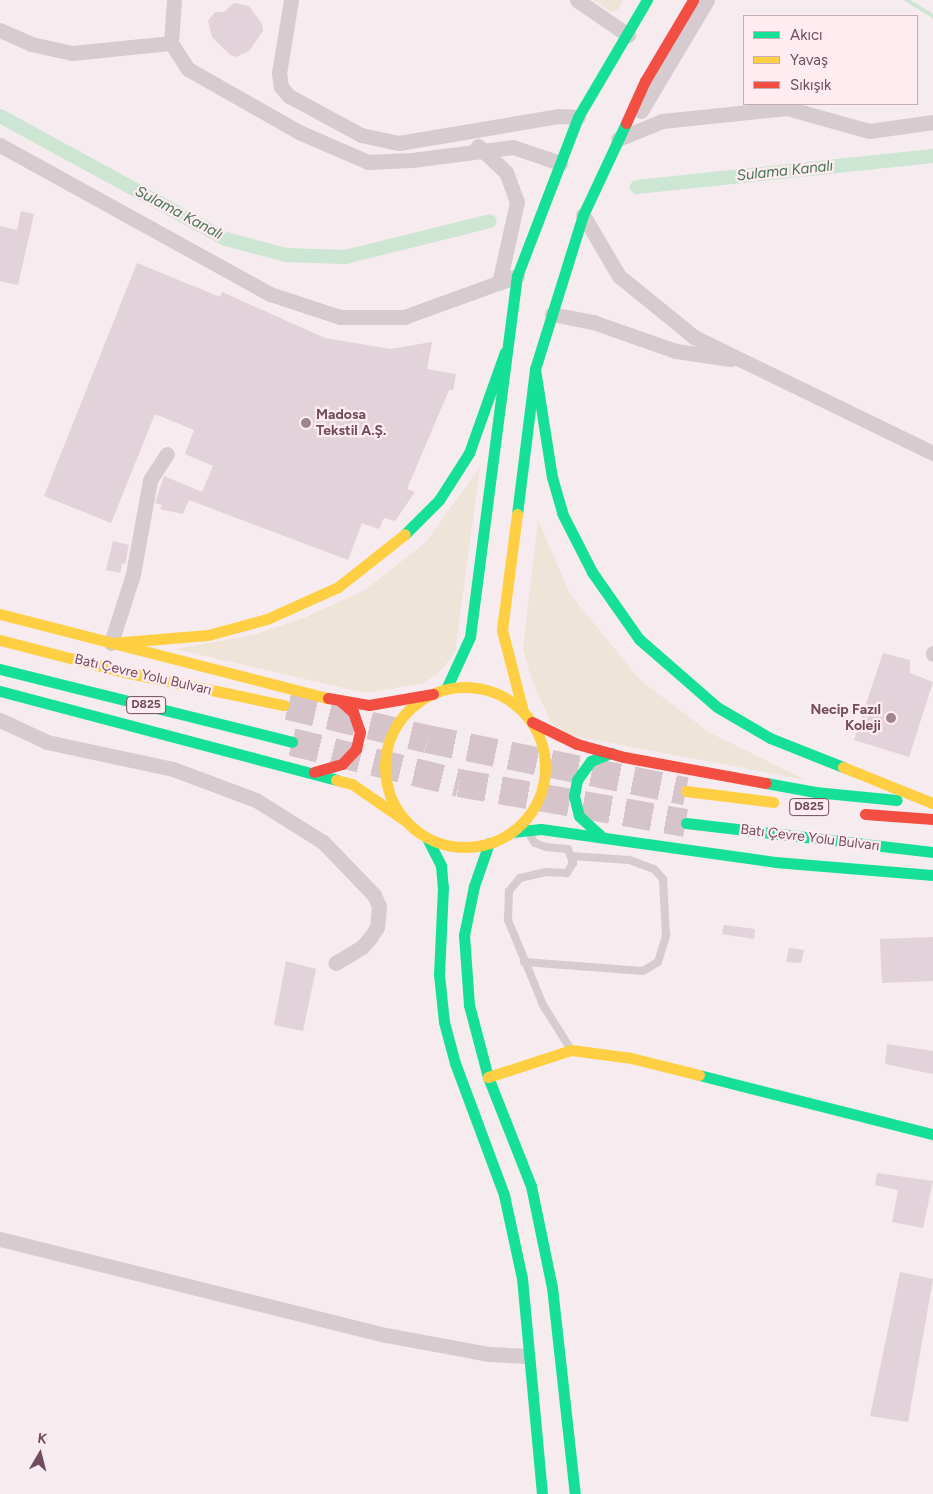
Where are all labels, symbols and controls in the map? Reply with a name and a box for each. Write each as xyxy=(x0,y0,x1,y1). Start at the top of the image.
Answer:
legend xyxy=(743,15,918,105)
text: Akıcı xyxy=(790,26,823,44)
text: Yavaş xyxy=(790,51,828,69)
text: Sıkışık xyxy=(790,76,831,94)
water label: Sulama Kanalı xyxy=(736,157,834,185)
water label: Sulama Kanalı xyxy=(132,182,226,244)
place label: Madosa Tekstil A.Ş. xyxy=(316,407,387,440)
marker: Madosa Tekstil A.Ş. xyxy=(300,417,312,429)
street label: Batı Çevre Yolu Bulvarı xyxy=(73,651,213,699)
road number: D825 xyxy=(126,696,166,714)
place label: Necip Fazıl Koleji xyxy=(810,702,881,734)
marker: Necip Fazıl Koleji xyxy=(885,712,897,724)
road number: D825 xyxy=(789,798,829,816)
street label: Batı Çevre Yolu Bulvarı xyxy=(739,821,881,855)
north arrow xyxy=(15,1429,65,1479)
text: K xyxy=(36,1430,48,1448)

